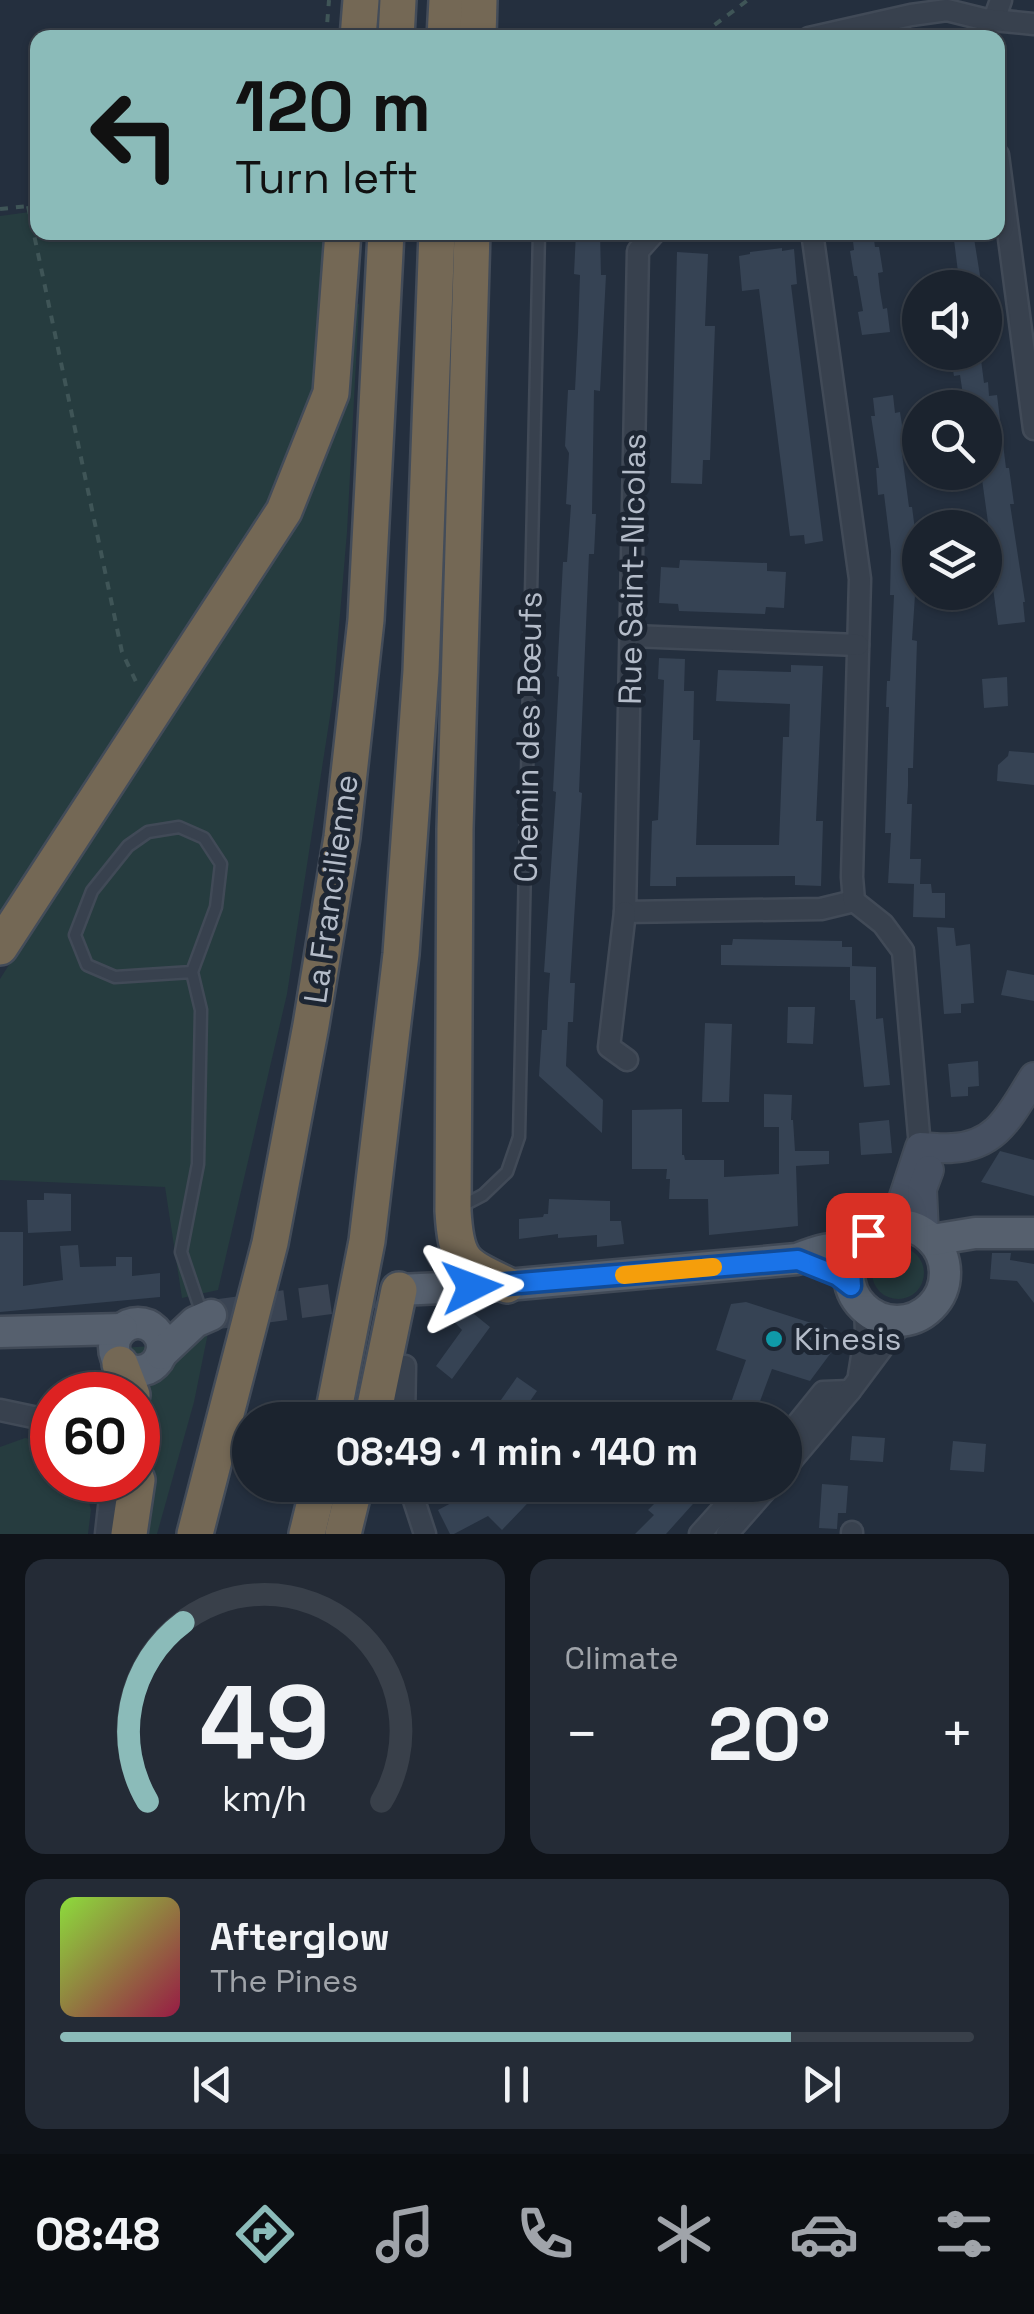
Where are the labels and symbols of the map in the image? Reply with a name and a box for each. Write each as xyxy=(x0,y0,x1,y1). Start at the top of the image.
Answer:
street label: Rue Saint-Nicolas xyxy=(610,433,654,705)
street label: Chemin des Bœufs xyxy=(505,591,551,883)
street label: La Francilienne xyxy=(295,772,367,1006)
pin xyxy=(826,1193,911,1278)
position arrow xyxy=(420,1235,524,1339)
place label: Kinesis xyxy=(794,1319,902,1359)
marker: Kinesis xyxy=(763,1328,785,1350)
speed limit sign: 60 xyxy=(30,1372,160,1502)

